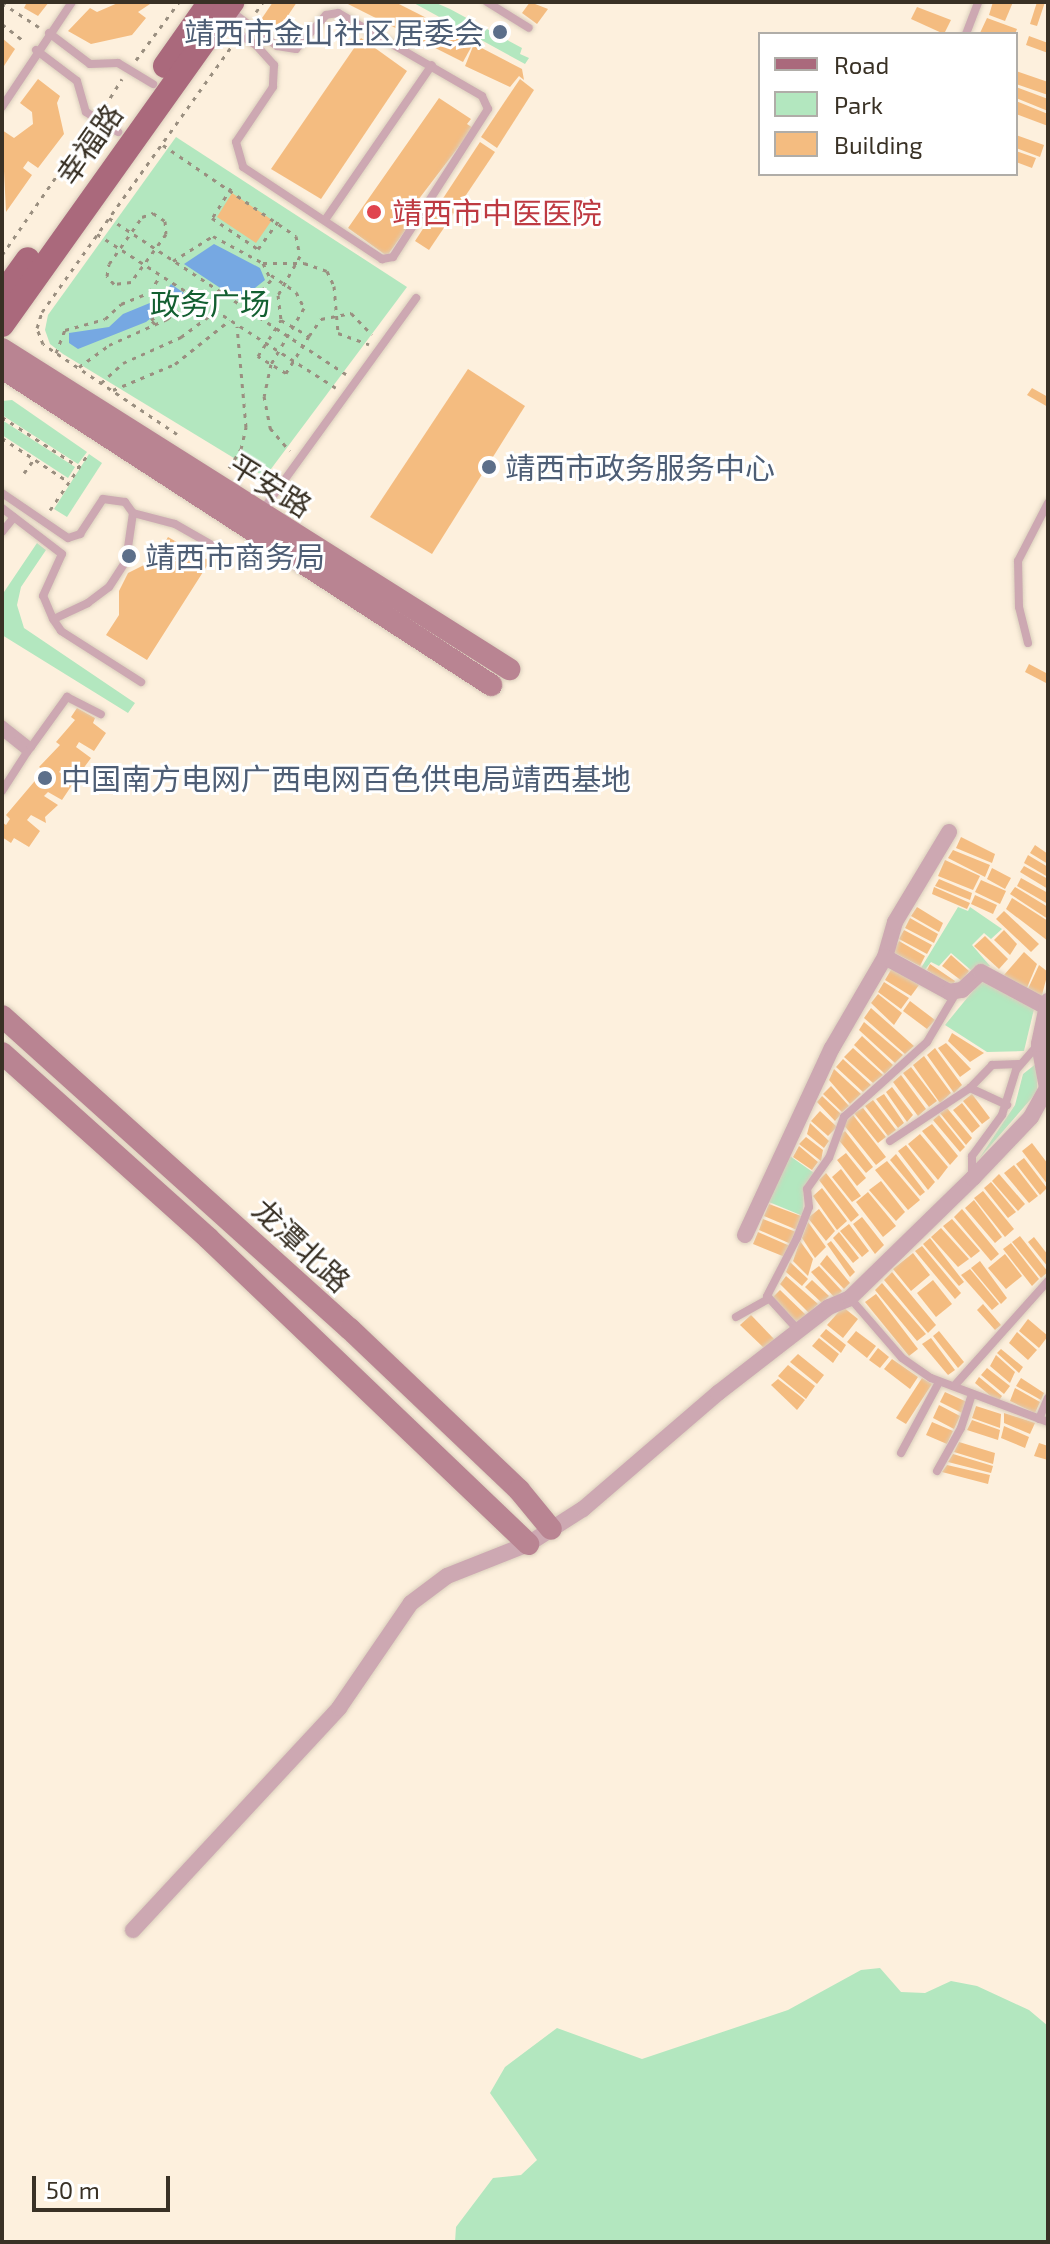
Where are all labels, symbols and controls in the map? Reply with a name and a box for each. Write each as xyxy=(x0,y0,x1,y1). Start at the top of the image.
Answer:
place label: 靖西市金山社区居委会 xyxy=(184,14,484,50)
marker: 靖西市金山社区居委会 xyxy=(491,23,509,41)
legend xyxy=(758,32,1018,176)
text: Road xyxy=(834,50,889,79)
text: Park xyxy=(834,90,883,119)
street label: 幸福路 xyxy=(48,97,130,191)
text: Building xyxy=(834,130,923,159)
place label: 靖西市中医医院 xyxy=(392,194,602,230)
marker: 靖西市中医医院 xyxy=(363,201,385,223)
park label: 政务广场 xyxy=(150,285,270,321)
street label: 平安路 xyxy=(223,446,319,524)
place label: 靖西市政务服务中心 xyxy=(505,449,775,485)
marker: 靖西市政务服务中心 xyxy=(480,458,498,476)
place label: 靖西市商务局 xyxy=(145,538,325,574)
marker: 靖西市商务局 xyxy=(120,547,138,565)
place label: 中国南方电网广西电网百色供电局靖西基地 xyxy=(61,760,631,796)
marker: 中国南方电网广西电网百色供电局靖西基地 xyxy=(36,769,54,787)
street label: 龙潭北路 xyxy=(246,1191,358,1299)
scale bar xyxy=(36,2160,174,2210)
text: 50 m xyxy=(46,2175,100,2204)

